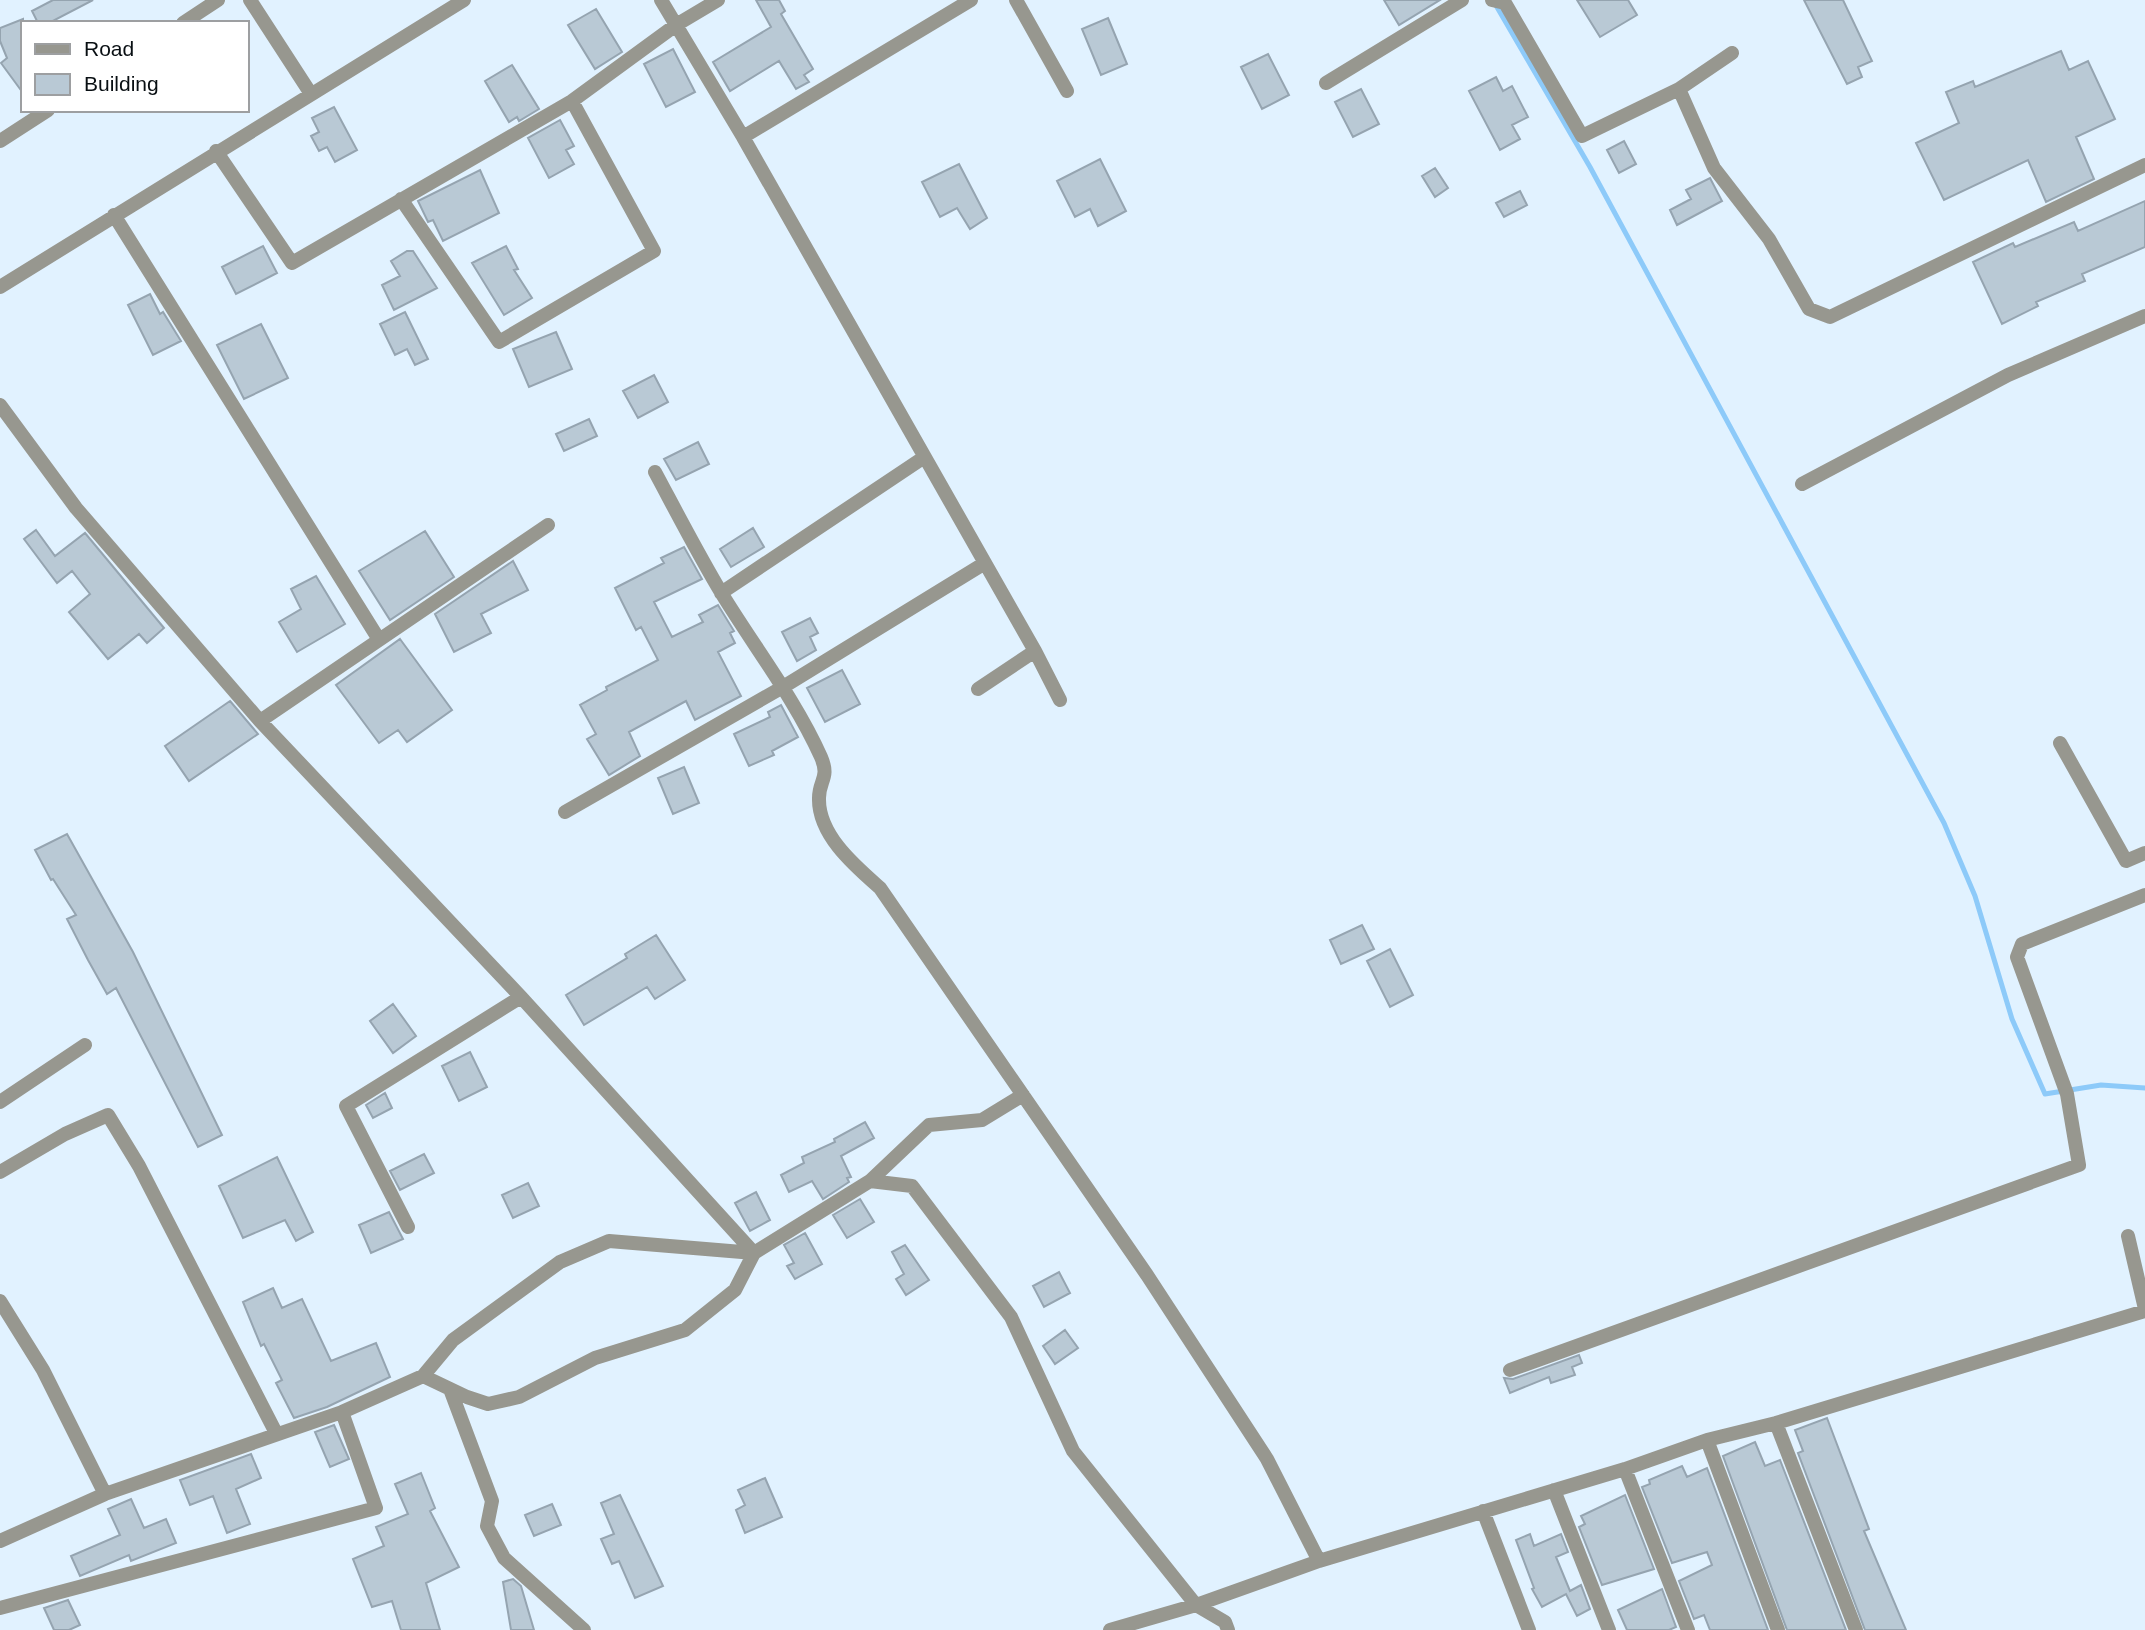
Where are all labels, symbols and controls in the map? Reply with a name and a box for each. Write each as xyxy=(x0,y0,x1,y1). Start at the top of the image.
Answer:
legend xyxy=(21,21,248,112)
text: Road xyxy=(84,37,134,60)
text: Building xyxy=(84,72,159,95)

